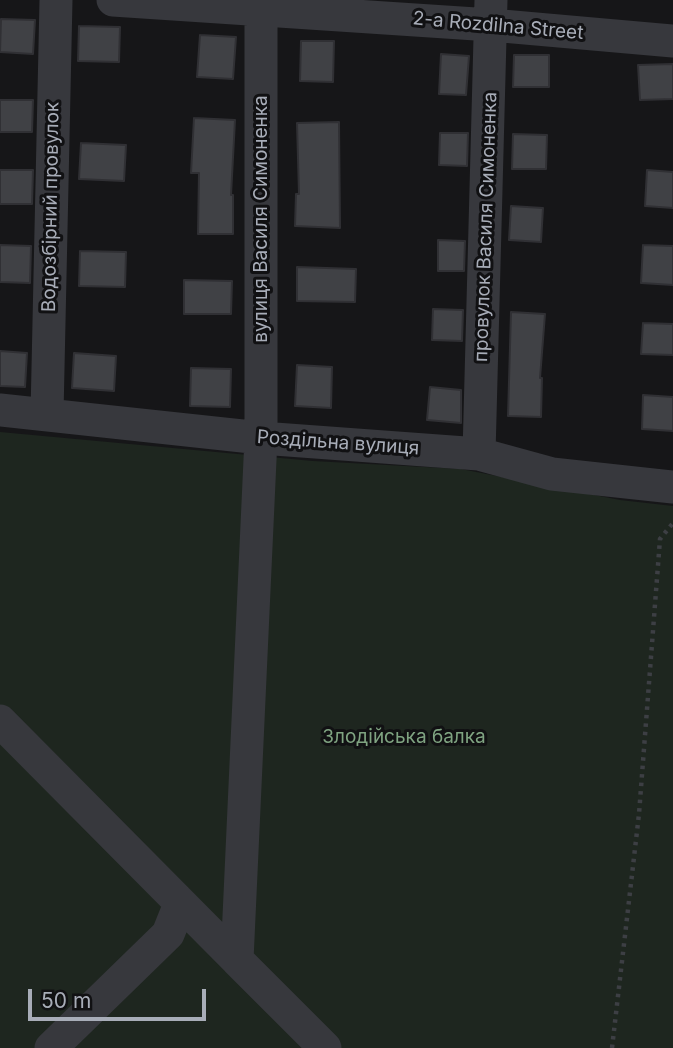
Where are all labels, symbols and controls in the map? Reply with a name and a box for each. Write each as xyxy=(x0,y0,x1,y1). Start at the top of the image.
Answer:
street label: 2-a Rozdilna Street xyxy=(412,7,584,45)
street label: провулок Василя Симоненка xyxy=(470,92,502,362)
street label: вулиця Василя Симоненка xyxy=(250,95,272,343)
street label: Водозбірний провулок xyxy=(38,102,64,312)
street label: Роздільна вулиця xyxy=(256,426,420,460)
park label: Злодійська балка xyxy=(322,726,486,748)
scale bar xyxy=(32,974,210,1018)
text: 50 m xyxy=(41,988,91,1013)

